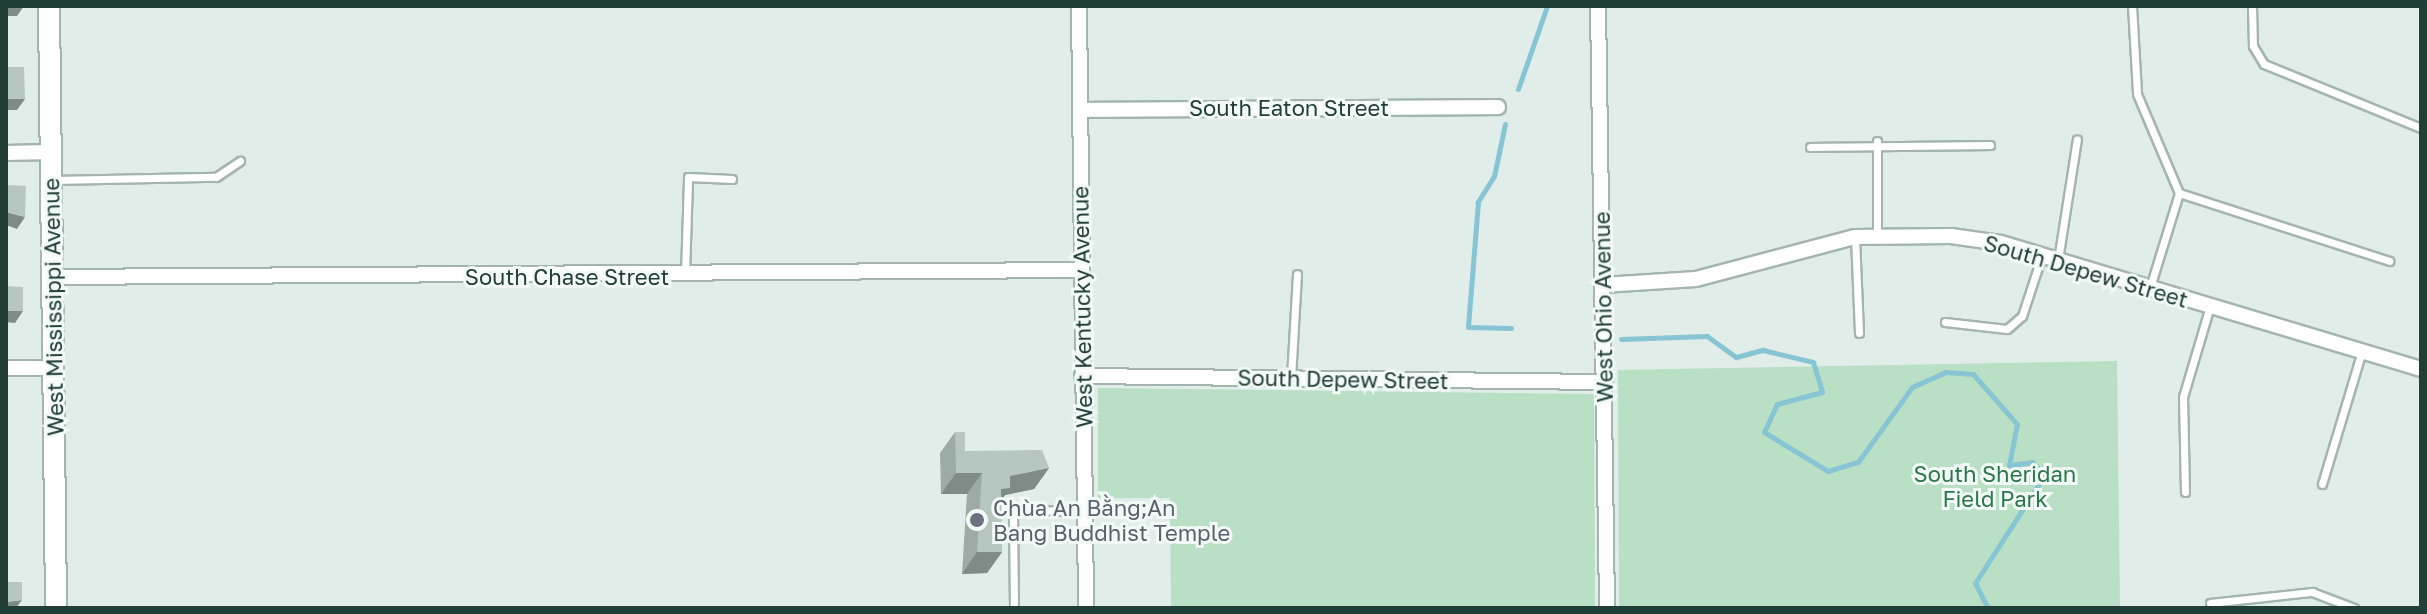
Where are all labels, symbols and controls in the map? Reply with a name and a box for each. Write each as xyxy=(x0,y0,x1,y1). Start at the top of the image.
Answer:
street label: South Eaton Street xyxy=(1189,95,1389,121)
street label: West Mississippi Avenue xyxy=(38,178,68,436)
street label: West Kentucky Avenue xyxy=(1067,186,1097,428)
street label: West Ohio Avenue xyxy=(1588,211,1618,403)
street label: South Depew Street xyxy=(1981,229,2191,313)
street label: South Chase Street xyxy=(465,264,669,290)
street label: South Depew Street xyxy=(1237,364,1449,394)
park label: South Sheridan Field Park xyxy=(1914,460,2076,512)
place label: Chùa An Bằng;An Bang Buddhist Temple xyxy=(993,494,1230,546)
marker: Chùa An Bằng;An Bang Buddhist Temple xyxy=(968,511,986,529)

